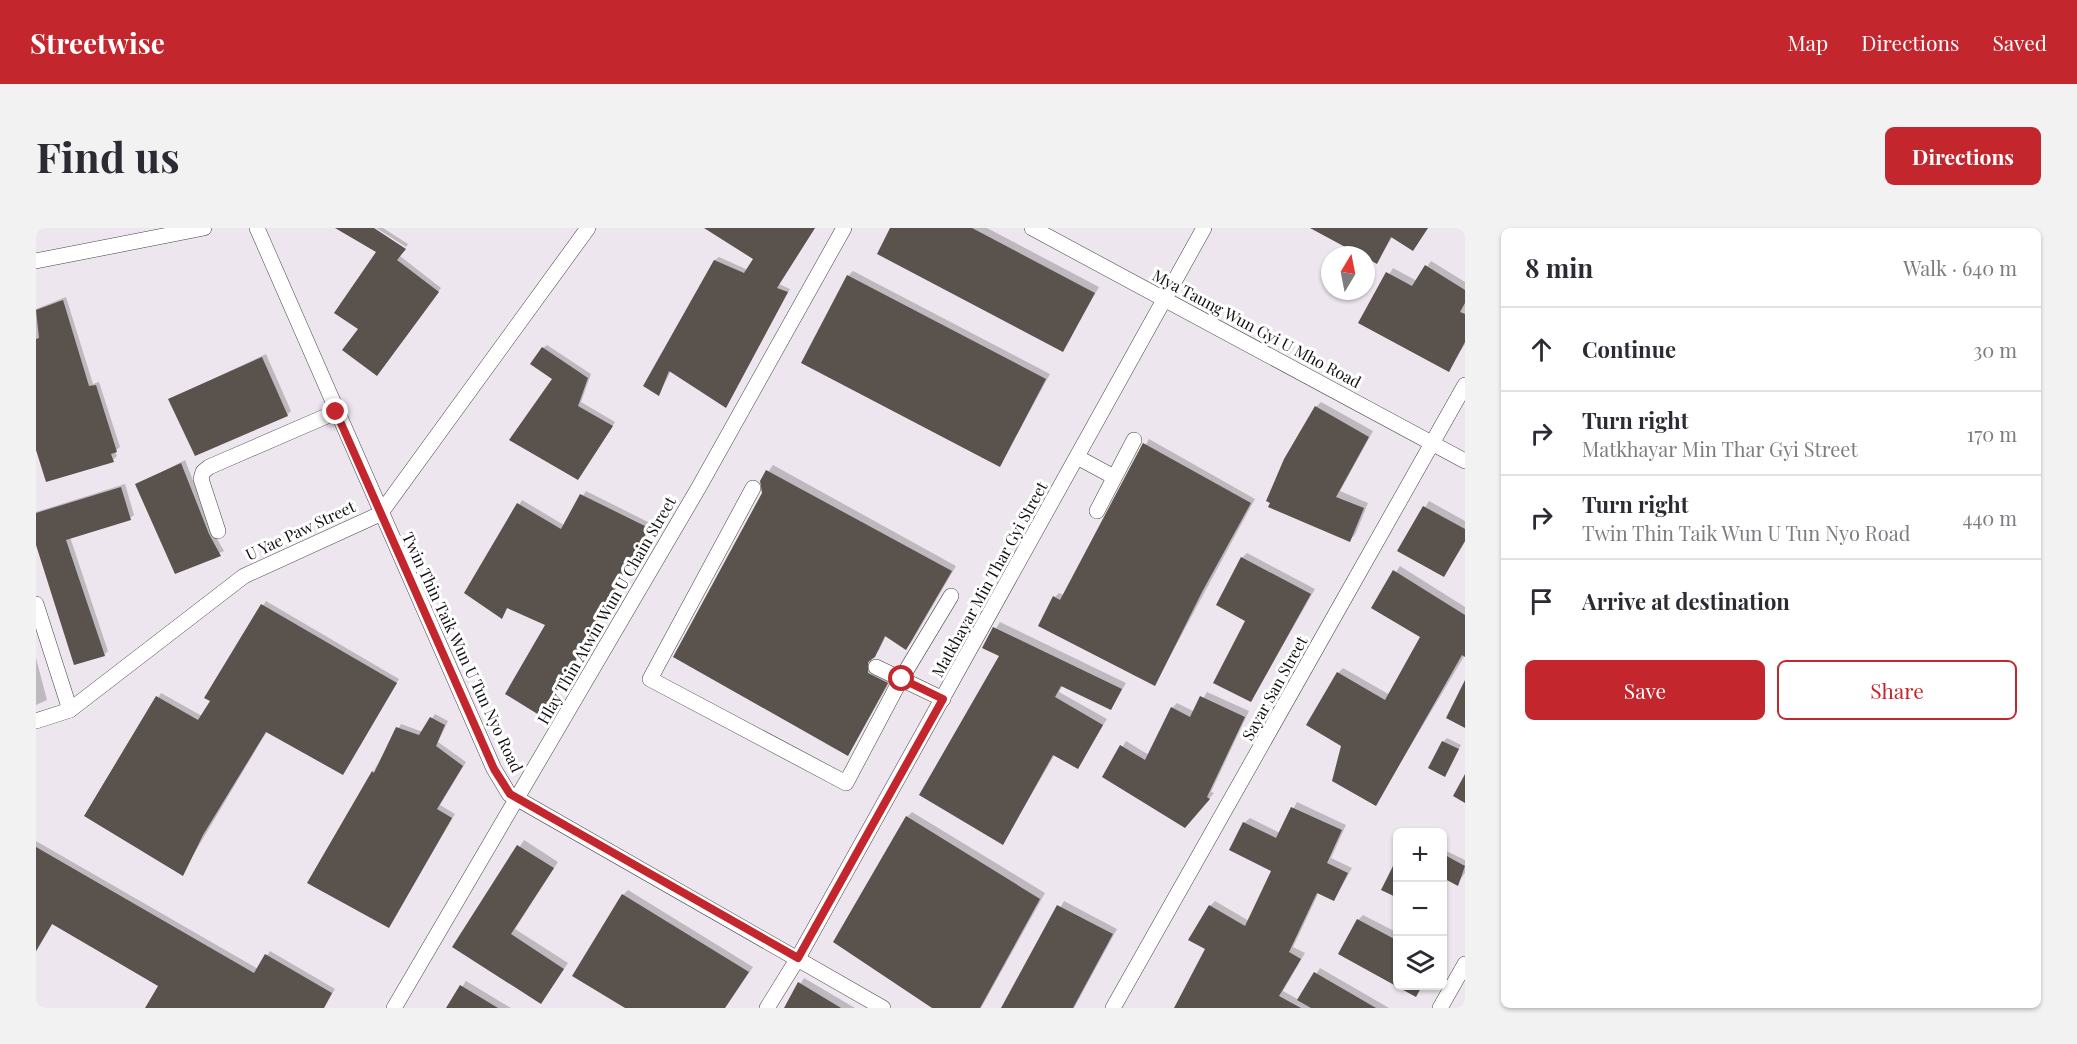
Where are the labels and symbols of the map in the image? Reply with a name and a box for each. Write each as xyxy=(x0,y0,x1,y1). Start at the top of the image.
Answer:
north arrow xyxy=(1321,246,1375,300)
street label: Mya Taung Wun Gyi U Mho Road xyxy=(1149,264,1365,392)
route end xyxy=(322,398,348,424)
street label: Matkhayar Min Thar Gyi Street xyxy=(926,477,1052,680)
street label: Hlay Thin Atwin Wun U Chain Street xyxy=(532,492,680,728)
street label: U Yae Paw Street xyxy=(242,495,359,565)
street label: Twin Thin Taik Wun U Tun Nyo Road xyxy=(398,529,528,775)
street label: Sayar San Street xyxy=(1237,632,1312,744)
route start xyxy=(888,665,914,691)

